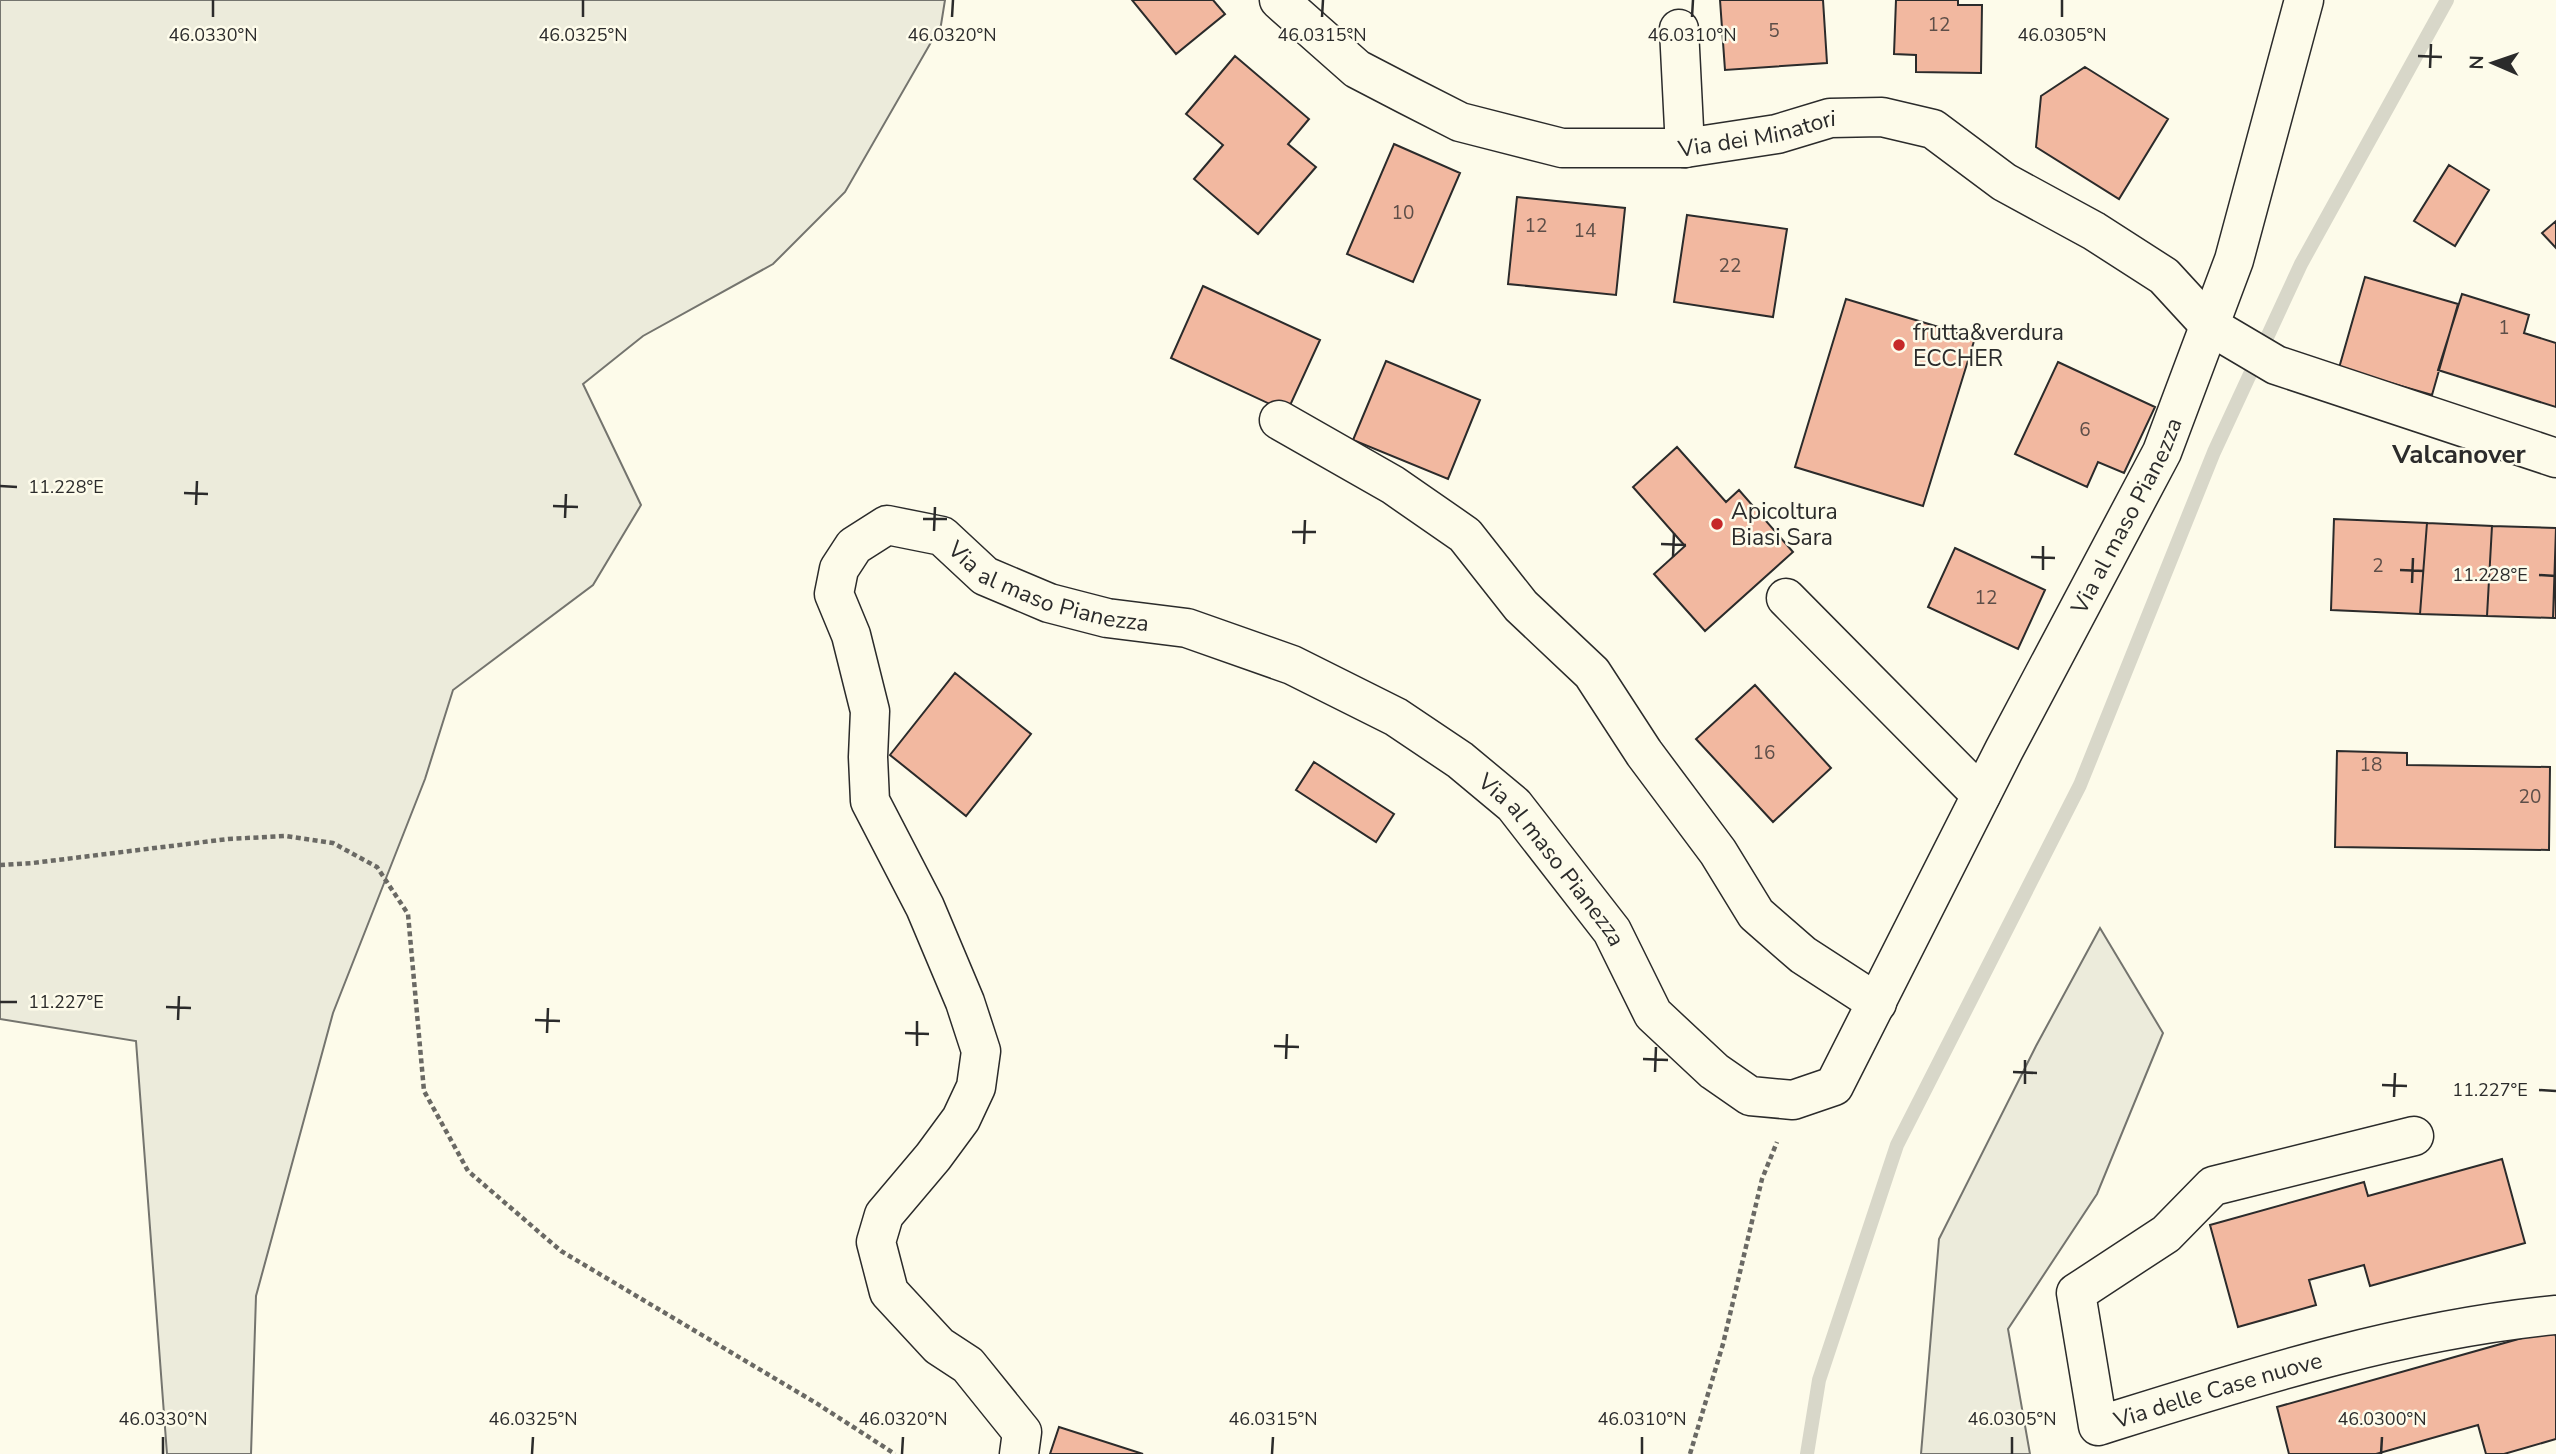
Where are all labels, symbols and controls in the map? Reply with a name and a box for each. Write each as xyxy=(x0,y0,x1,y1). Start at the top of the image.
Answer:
house number: 12 xyxy=(1928,12,1950,38)
house number: 5 xyxy=(1768,18,1780,44)
text: 46.0330°N xyxy=(169,23,257,47)
text: 46.0325°N xyxy=(539,23,627,47)
text: 46.0320°N xyxy=(908,23,996,47)
text: 46.0315°N xyxy=(1278,23,1366,47)
text: 46.0310°N xyxy=(1648,23,1736,47)
text: 46.0305°N xyxy=(2018,23,2106,47)
north arrow xyxy=(2458,28,2528,98)
text: N xyxy=(2464,55,2490,70)
street label: Via dei Minatori xyxy=(1675,102,1836,164)
house number: 10 xyxy=(1392,200,1414,226)
house number: 12 xyxy=(1525,213,1547,239)
house number: 14 xyxy=(1574,218,1596,244)
house number: 22 xyxy=(1719,253,1741,279)
house number: 1 xyxy=(2498,315,2510,341)
place label: frutta&verdura ECCHER xyxy=(1913,317,2064,374)
marker: frutta&verdura ECCHER xyxy=(1891,337,1907,353)
street label: Via al maso Pianezza xyxy=(2063,413,2189,620)
house number: 6 xyxy=(2079,417,2091,443)
district label: Valcanover xyxy=(2391,437,2527,472)
text: 11.228°E xyxy=(28,475,104,499)
place label: Apicoltura Biasi Sara xyxy=(1731,496,1838,553)
marker: Apicoltura Biasi Sara xyxy=(1709,516,1725,532)
street label: Via al maso Pianezza xyxy=(941,533,1151,639)
house number: 2 xyxy=(2372,553,2384,579)
text: 11.228°E xyxy=(2452,563,2528,587)
house number: 12 xyxy=(1975,585,1997,611)
house number: 16 xyxy=(1753,740,1775,766)
house number: 18 xyxy=(2360,752,2382,778)
street label: Via al maso Pianezza xyxy=(1471,765,1632,951)
house number: 20 xyxy=(2519,784,2541,810)
text: 11.227°E xyxy=(28,990,104,1014)
text: 11.227°E xyxy=(2452,1078,2528,1102)
street label: Via delle Case nuove xyxy=(2109,1344,2325,1436)
text: 46.0330°N xyxy=(119,1407,207,1431)
text: 46.0325°N xyxy=(489,1407,577,1431)
text: 46.0320°N xyxy=(859,1407,947,1431)
text: 46.0315°N xyxy=(1229,1407,1317,1431)
text: 46.0310°N xyxy=(1598,1407,1686,1431)
text: 46.0305°N xyxy=(1968,1407,2056,1431)
text: 46.0300°N xyxy=(2338,1407,2426,1431)

